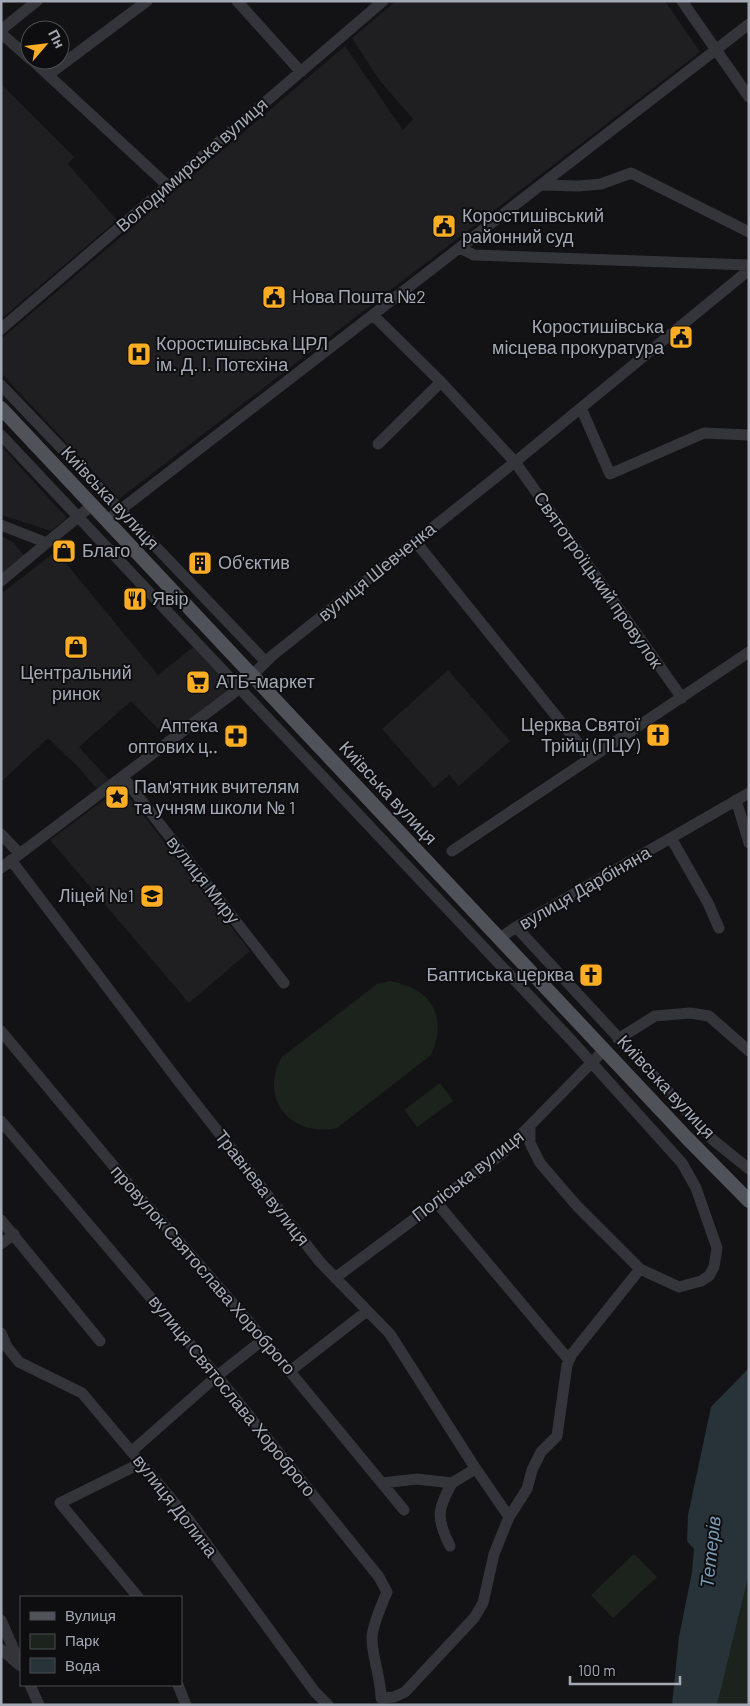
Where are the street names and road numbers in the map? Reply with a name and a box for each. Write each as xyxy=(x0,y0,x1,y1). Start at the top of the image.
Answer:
street label: Володимирська вулиця xyxy=(111,92,272,236)
street label: Київська вулиця xyxy=(57,441,164,554)
street label: Святотроїцький провулок xyxy=(529,487,668,672)
street label: вулиця Шевченка xyxy=(313,516,440,625)
street label: Київська вулиця xyxy=(335,736,442,849)
street label: вулиця Миру xyxy=(163,831,245,928)
street label: вулиця Дарбіняна xyxy=(515,840,655,934)
street label: Київська вулиця xyxy=(613,1030,720,1143)
street label: Травнева вулиця xyxy=(211,1125,315,1250)
street label: Поліська вулиця xyxy=(407,1125,528,1226)
street label: провулок Святослава Хороброго xyxy=(107,1160,301,1379)
street label: вулиця Святослава Хороброго xyxy=(145,1290,321,1501)
street label: вулиця Долина xyxy=(129,1450,223,1562)

